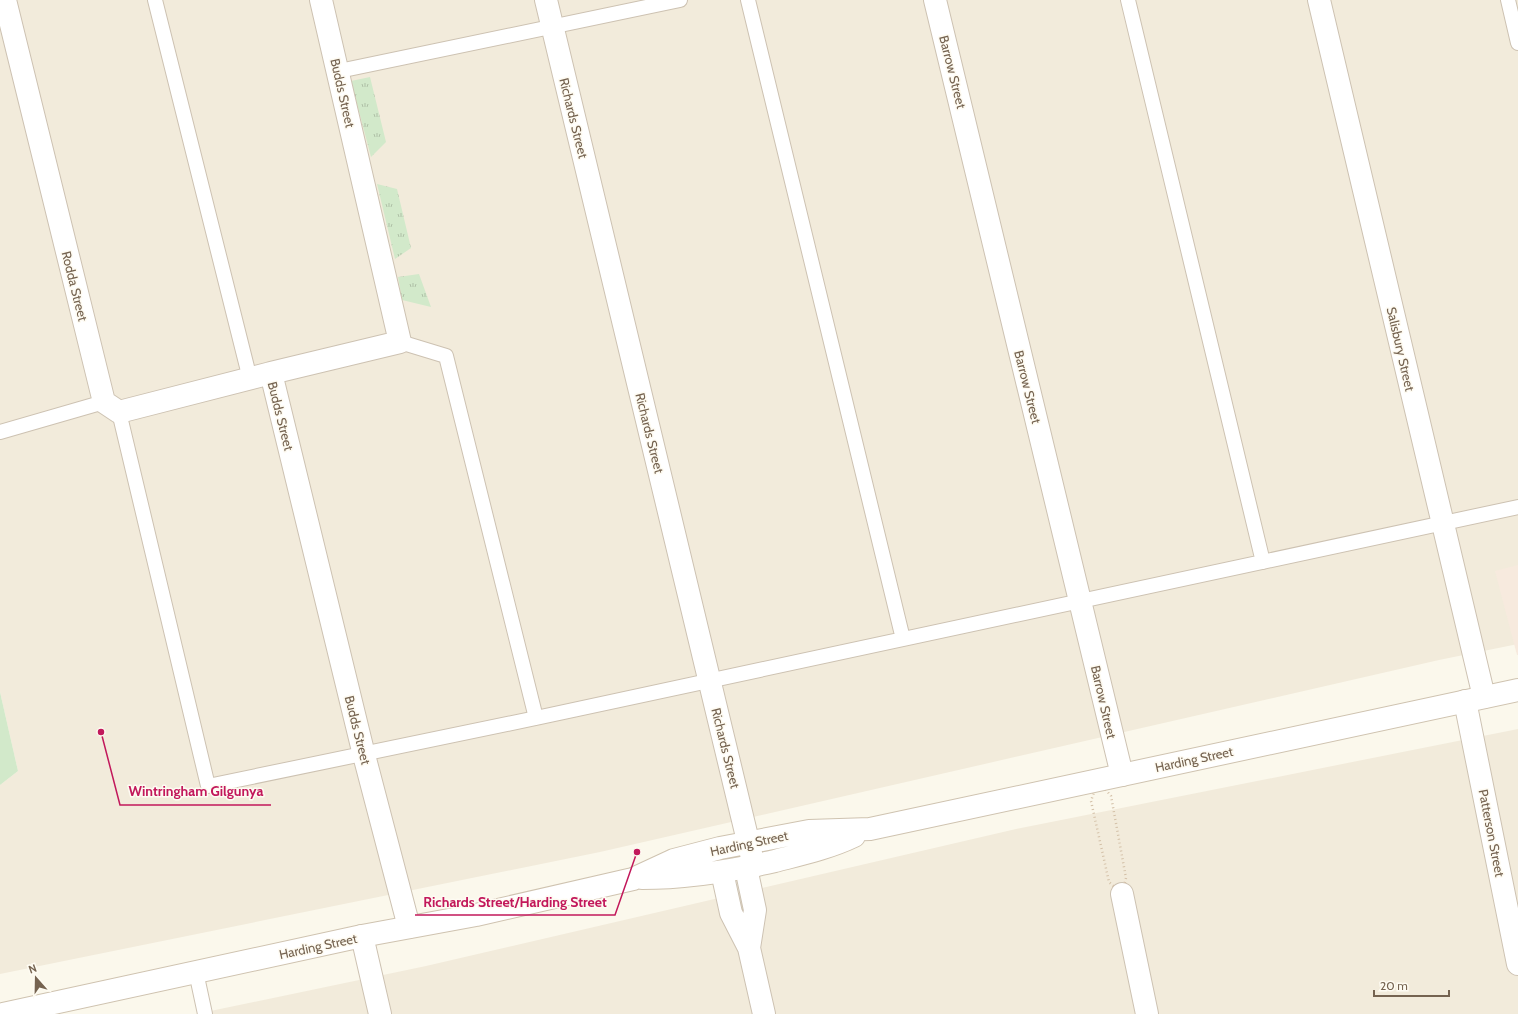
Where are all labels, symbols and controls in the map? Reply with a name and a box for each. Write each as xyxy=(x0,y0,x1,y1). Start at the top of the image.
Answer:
street label: Barrow Street xyxy=(936,34,970,111)
street label: Budds Street xyxy=(327,57,359,130)
street label: Richards Street xyxy=(556,76,592,161)
street label: Rodda Street xyxy=(59,249,92,323)
street label: Salisbury Street xyxy=(1384,305,1419,393)
street label: Barrow Street xyxy=(1011,349,1045,426)
street label: Budds Street xyxy=(265,380,297,453)
street label: Richards Street xyxy=(632,391,668,476)
street label: Barrow Street xyxy=(1088,664,1120,741)
street label: Budds Street xyxy=(342,694,374,767)
street label: Richards Street xyxy=(708,706,744,791)
street label: Harding Street xyxy=(1154,743,1235,775)
callout: Wintringham Gilgunya xyxy=(120,779,271,805)
text: Wintringham Gilgunya xyxy=(129,782,263,800)
street label: Patterson Street xyxy=(1476,788,1508,879)
street label: Harding Street xyxy=(709,827,790,859)
callout: Richards Street/Harding Street xyxy=(415,889,615,915)
text: Richards Street/Harding Street xyxy=(423,893,607,911)
street label: Harding Street xyxy=(278,930,359,962)
north arrow xyxy=(16,958,56,998)
text: N xyxy=(27,961,39,977)
scale bar xyxy=(1374,972,1449,998)
text: 20 m xyxy=(1380,978,1408,993)

